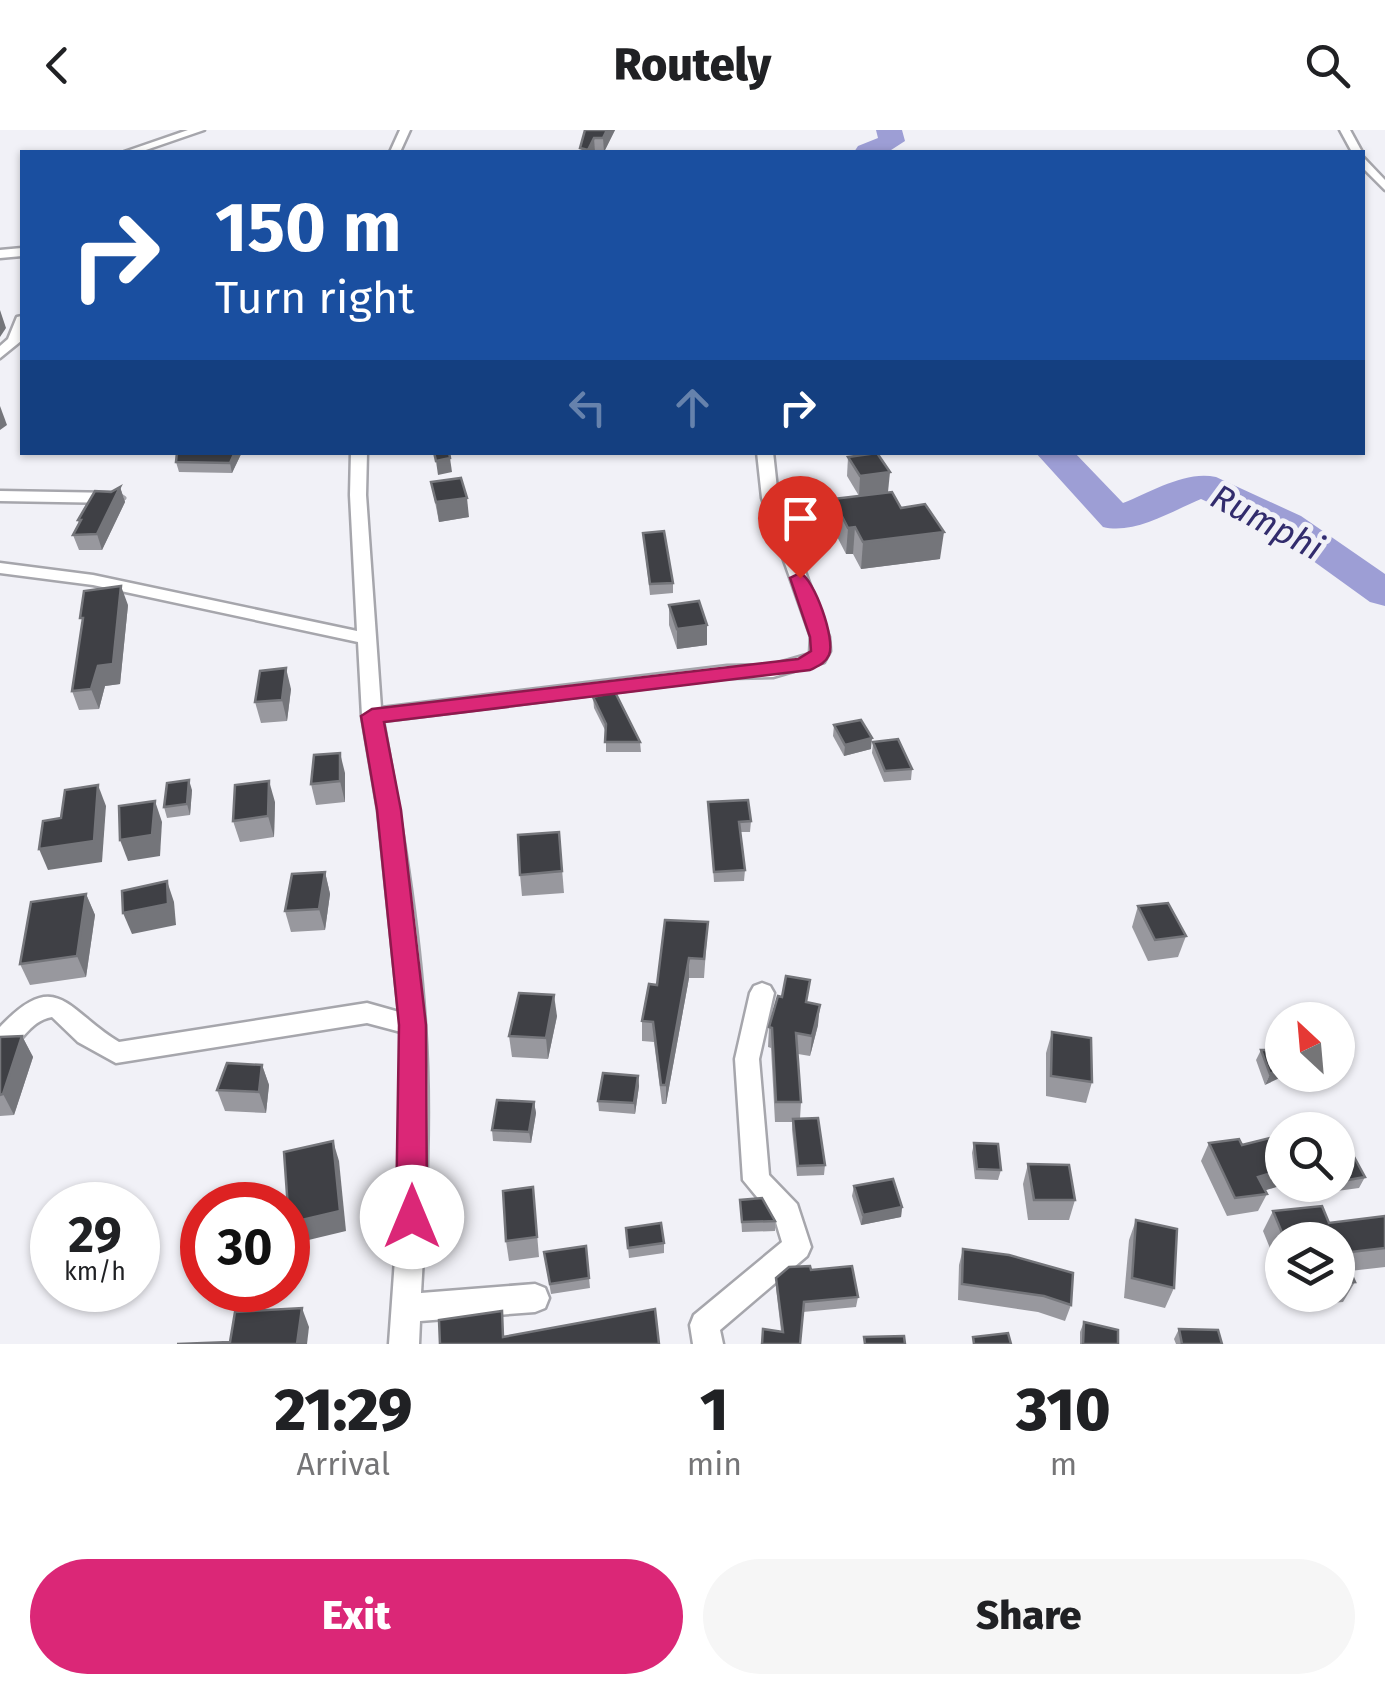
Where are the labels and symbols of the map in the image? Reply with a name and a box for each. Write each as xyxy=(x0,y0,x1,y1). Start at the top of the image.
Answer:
water label: Rumphi xyxy=(1204,475,1331,569)
pin xyxy=(758,476,843,579)
north arrow xyxy=(1265,1002,1355,1092)
position arrow xyxy=(360,1165,464,1269)
speed limit sign: 30 xyxy=(180,1182,310,1312)

